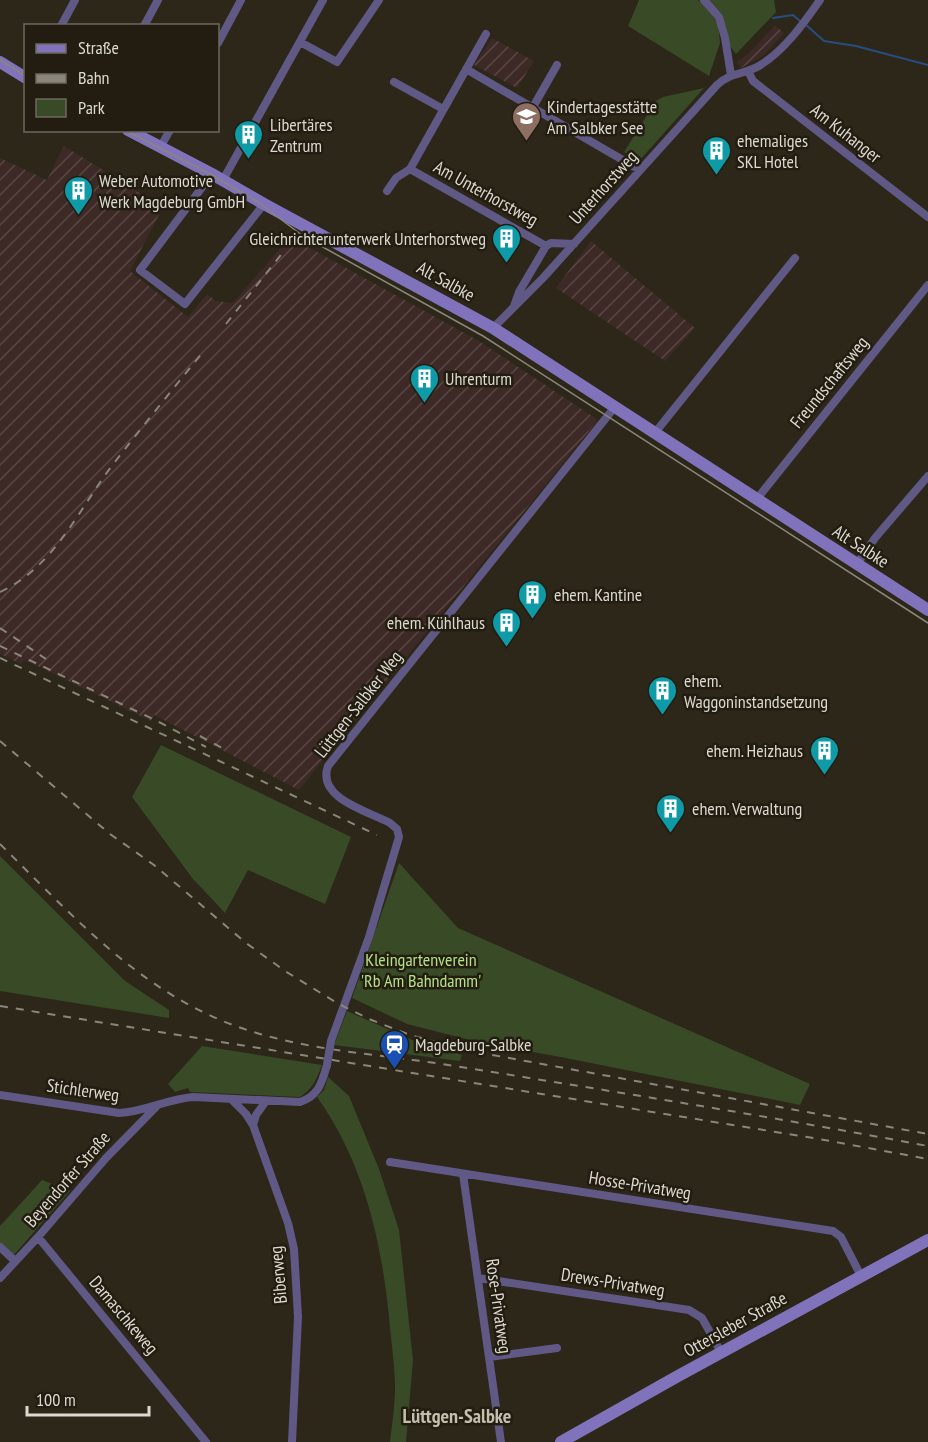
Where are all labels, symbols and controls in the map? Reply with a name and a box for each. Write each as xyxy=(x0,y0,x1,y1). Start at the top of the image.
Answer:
legend xyxy=(24,24,219,132)
text: Straße xyxy=(78,36,119,59)
text: Bahn xyxy=(78,66,110,89)
place label: Kindertagesstätte Am Salbker See xyxy=(547,95,657,139)
text: Park xyxy=(78,96,105,119)
street label: Am Kuhanger xyxy=(806,98,886,168)
school or university icon: Kindertagesstätte Am Salbker See xyxy=(510,100,542,142)
place label: Libertäres Zentrum xyxy=(270,113,333,157)
building icon: Libertäres Zentrum xyxy=(233,118,265,160)
place label: ehemaliges SKL Hotel xyxy=(737,129,808,173)
building icon: ehemaliges SKL Hotel xyxy=(700,134,732,176)
street label: Unterhorstweg xyxy=(564,145,642,229)
street label: Am Unterhorstweg xyxy=(430,155,542,231)
place label: Weber Automotive Werk Magdeburg GmbH xyxy=(99,169,245,213)
building icon: Weber Automotive Werk Magdeburg GmbH xyxy=(62,174,94,216)
building icon: Gleichrichterunterwerk Unterhorstweg xyxy=(491,222,523,264)
place label: Gleichrichterunterwerk Unterhorstweg xyxy=(249,227,486,250)
street label: Alt Salbke xyxy=(413,256,479,306)
street label: Freundschaftsweg xyxy=(785,331,873,433)
building icon: Uhrenturm xyxy=(408,362,440,404)
place label: Uhrenturm xyxy=(445,367,512,390)
street label: Alt Salbke xyxy=(828,519,894,573)
building icon: ehem. Kantine xyxy=(517,578,549,620)
place label: ehem. Kantine xyxy=(554,583,642,606)
building icon: ehem. Kühlhaus xyxy=(490,606,522,648)
place label: ehem. Kühlhaus xyxy=(387,611,485,634)
street label: Lüttgen-Salbker Weg xyxy=(309,646,407,762)
place label: ehem. Waggoninstandsetzung xyxy=(684,669,828,713)
building icon: ehem. Waggoninstandsetzung xyxy=(647,674,679,716)
building icon: ehem. Heizhaus xyxy=(808,734,840,776)
place label: ehem. Heizhaus xyxy=(706,739,803,762)
building icon: ehem. Verwaltung xyxy=(655,792,687,834)
place label: ehem. Verwaltung xyxy=(692,797,802,820)
park label: Kleingartenverein 'Rb Am Bahndamm' xyxy=(361,948,481,992)
station icon: Magdeburg-Salbke xyxy=(378,1028,410,1070)
place label: Magdeburg-Salbke xyxy=(415,1033,531,1056)
street label: Stichlerweg xyxy=(45,1074,121,1106)
street label: Beyendorfer Straße xyxy=(19,1126,115,1232)
street label: Hosse-Privatweg xyxy=(587,1166,693,1204)
street label: Biberweg xyxy=(264,1245,292,1305)
street label: Rose-Privatweg xyxy=(481,1257,517,1355)
street label: Drews-Privatweg xyxy=(559,1262,667,1302)
street label: Damaschkeweg xyxy=(84,1271,164,1359)
street label: Ottersleber Straße xyxy=(679,1286,791,1362)
scale bar xyxy=(27,1379,148,1417)
text: 100 m xyxy=(36,1388,76,1411)
district label: Lüttgen-Salbke xyxy=(403,1403,511,1429)

